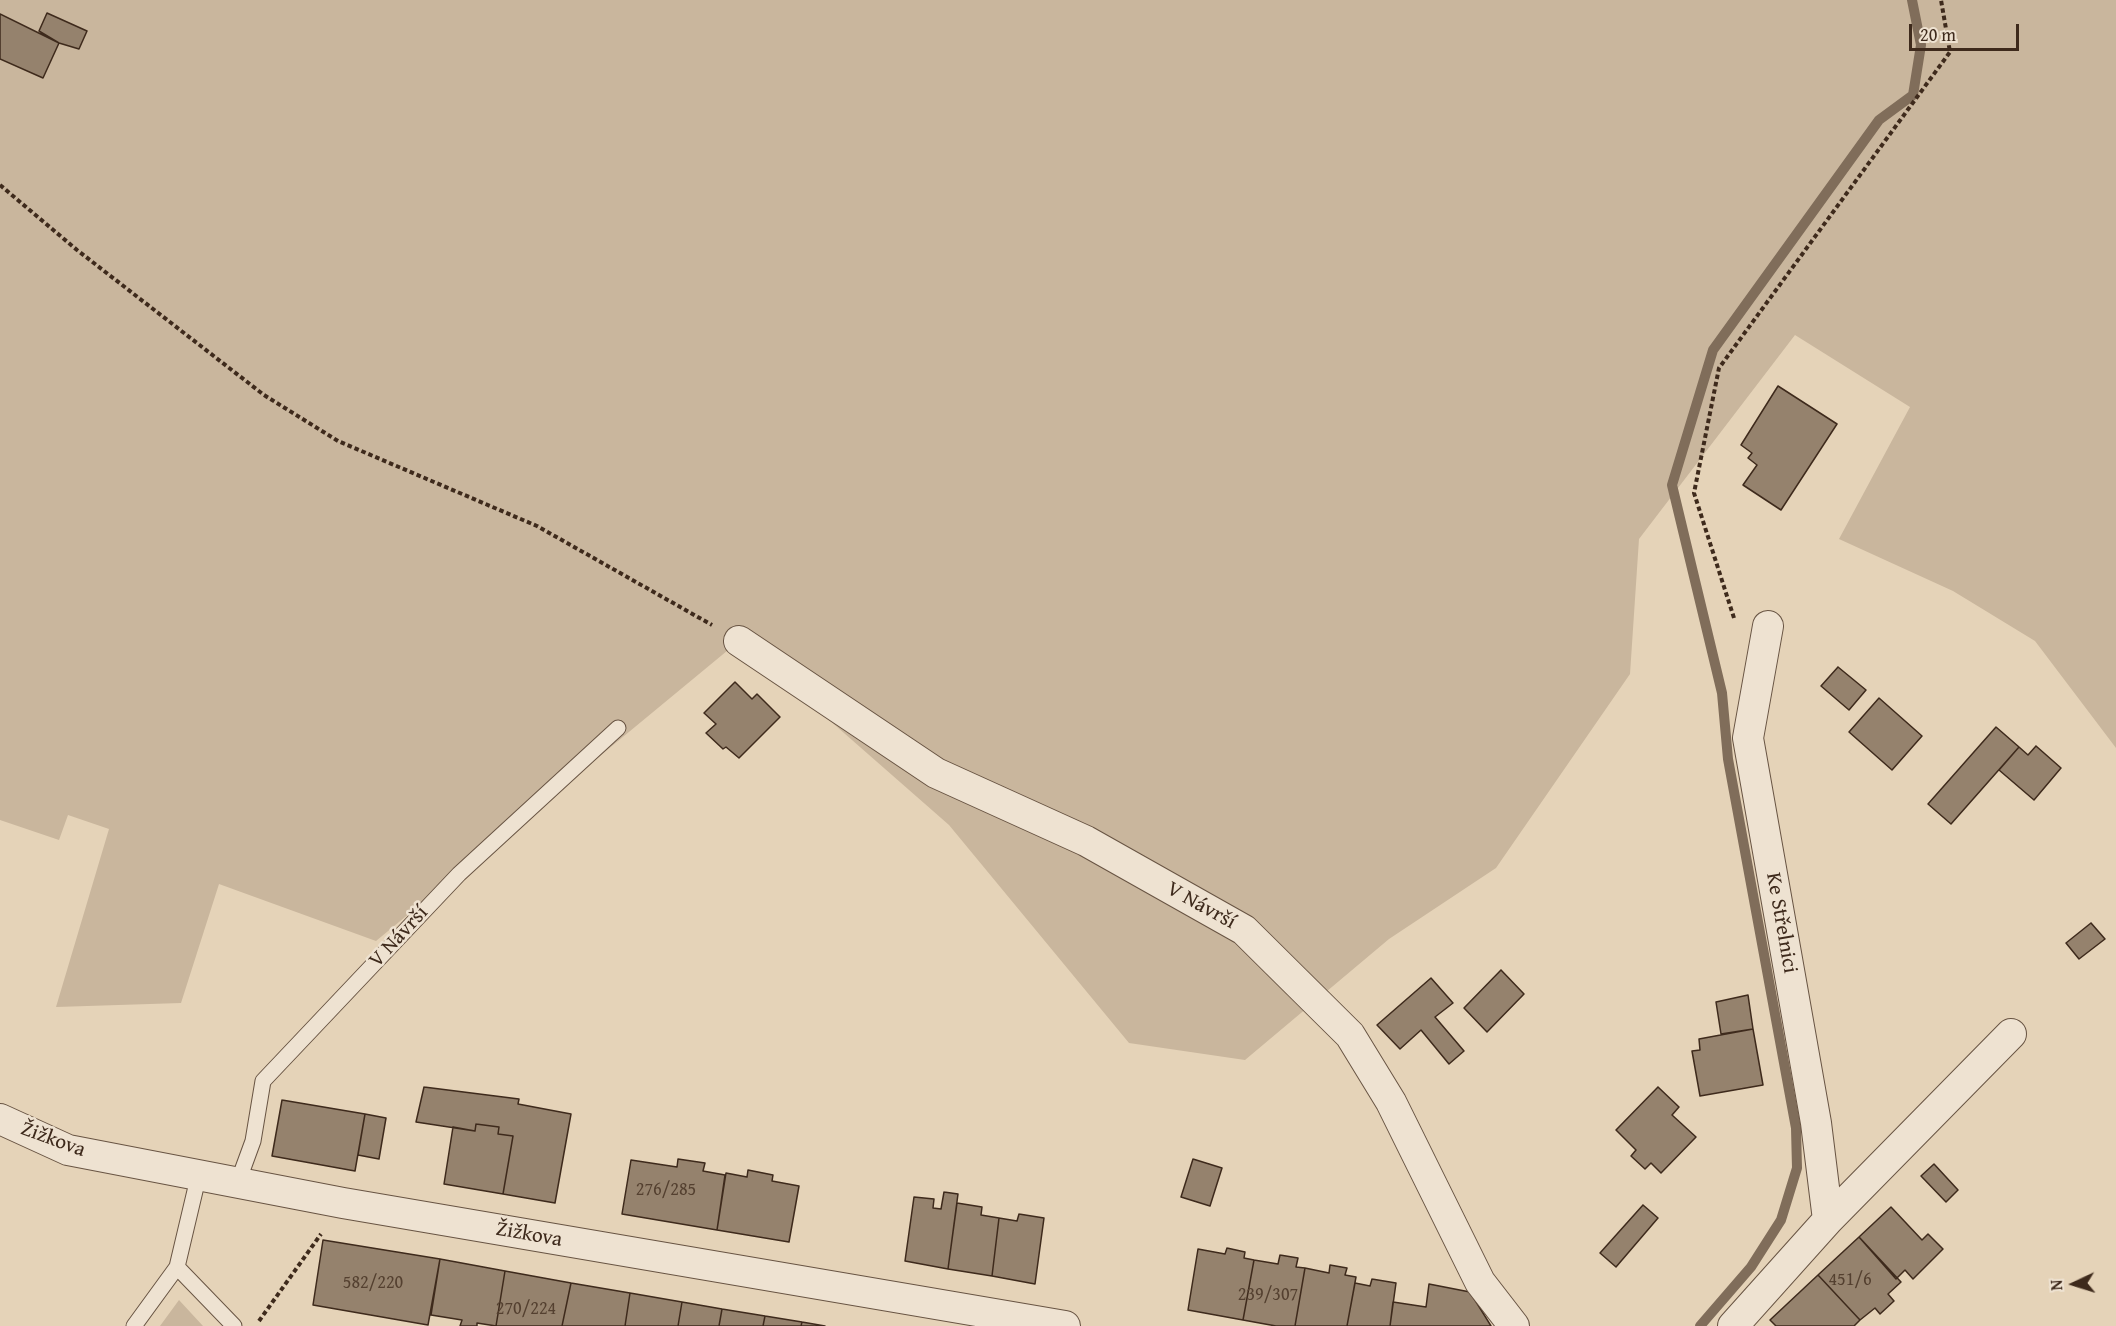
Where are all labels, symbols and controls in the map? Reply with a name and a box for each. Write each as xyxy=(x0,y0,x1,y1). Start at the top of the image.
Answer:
scale bar xyxy=(1912,12,2022,50)
text: 20 m xyxy=(1920,21,1956,48)
street label: Ke Střelnici xyxy=(1760,871,1802,975)
street label: V Návrší xyxy=(1162,877,1240,935)
street label: V Návrší xyxy=(364,901,434,973)
street label: Žižkova xyxy=(17,1117,89,1163)
house number: 276/285 xyxy=(636,1179,696,1201)
street label: Žižkova xyxy=(494,1217,564,1253)
north arrow xyxy=(2044,1254,2104,1314)
house number: 451/6 xyxy=(1828,1269,1872,1291)
house number: 582/220 xyxy=(343,1272,403,1294)
text: N xyxy=(2044,1279,2068,1291)
house number: 239/307 xyxy=(1238,1284,1298,1306)
house number: 270/224 xyxy=(496,1298,556,1320)

